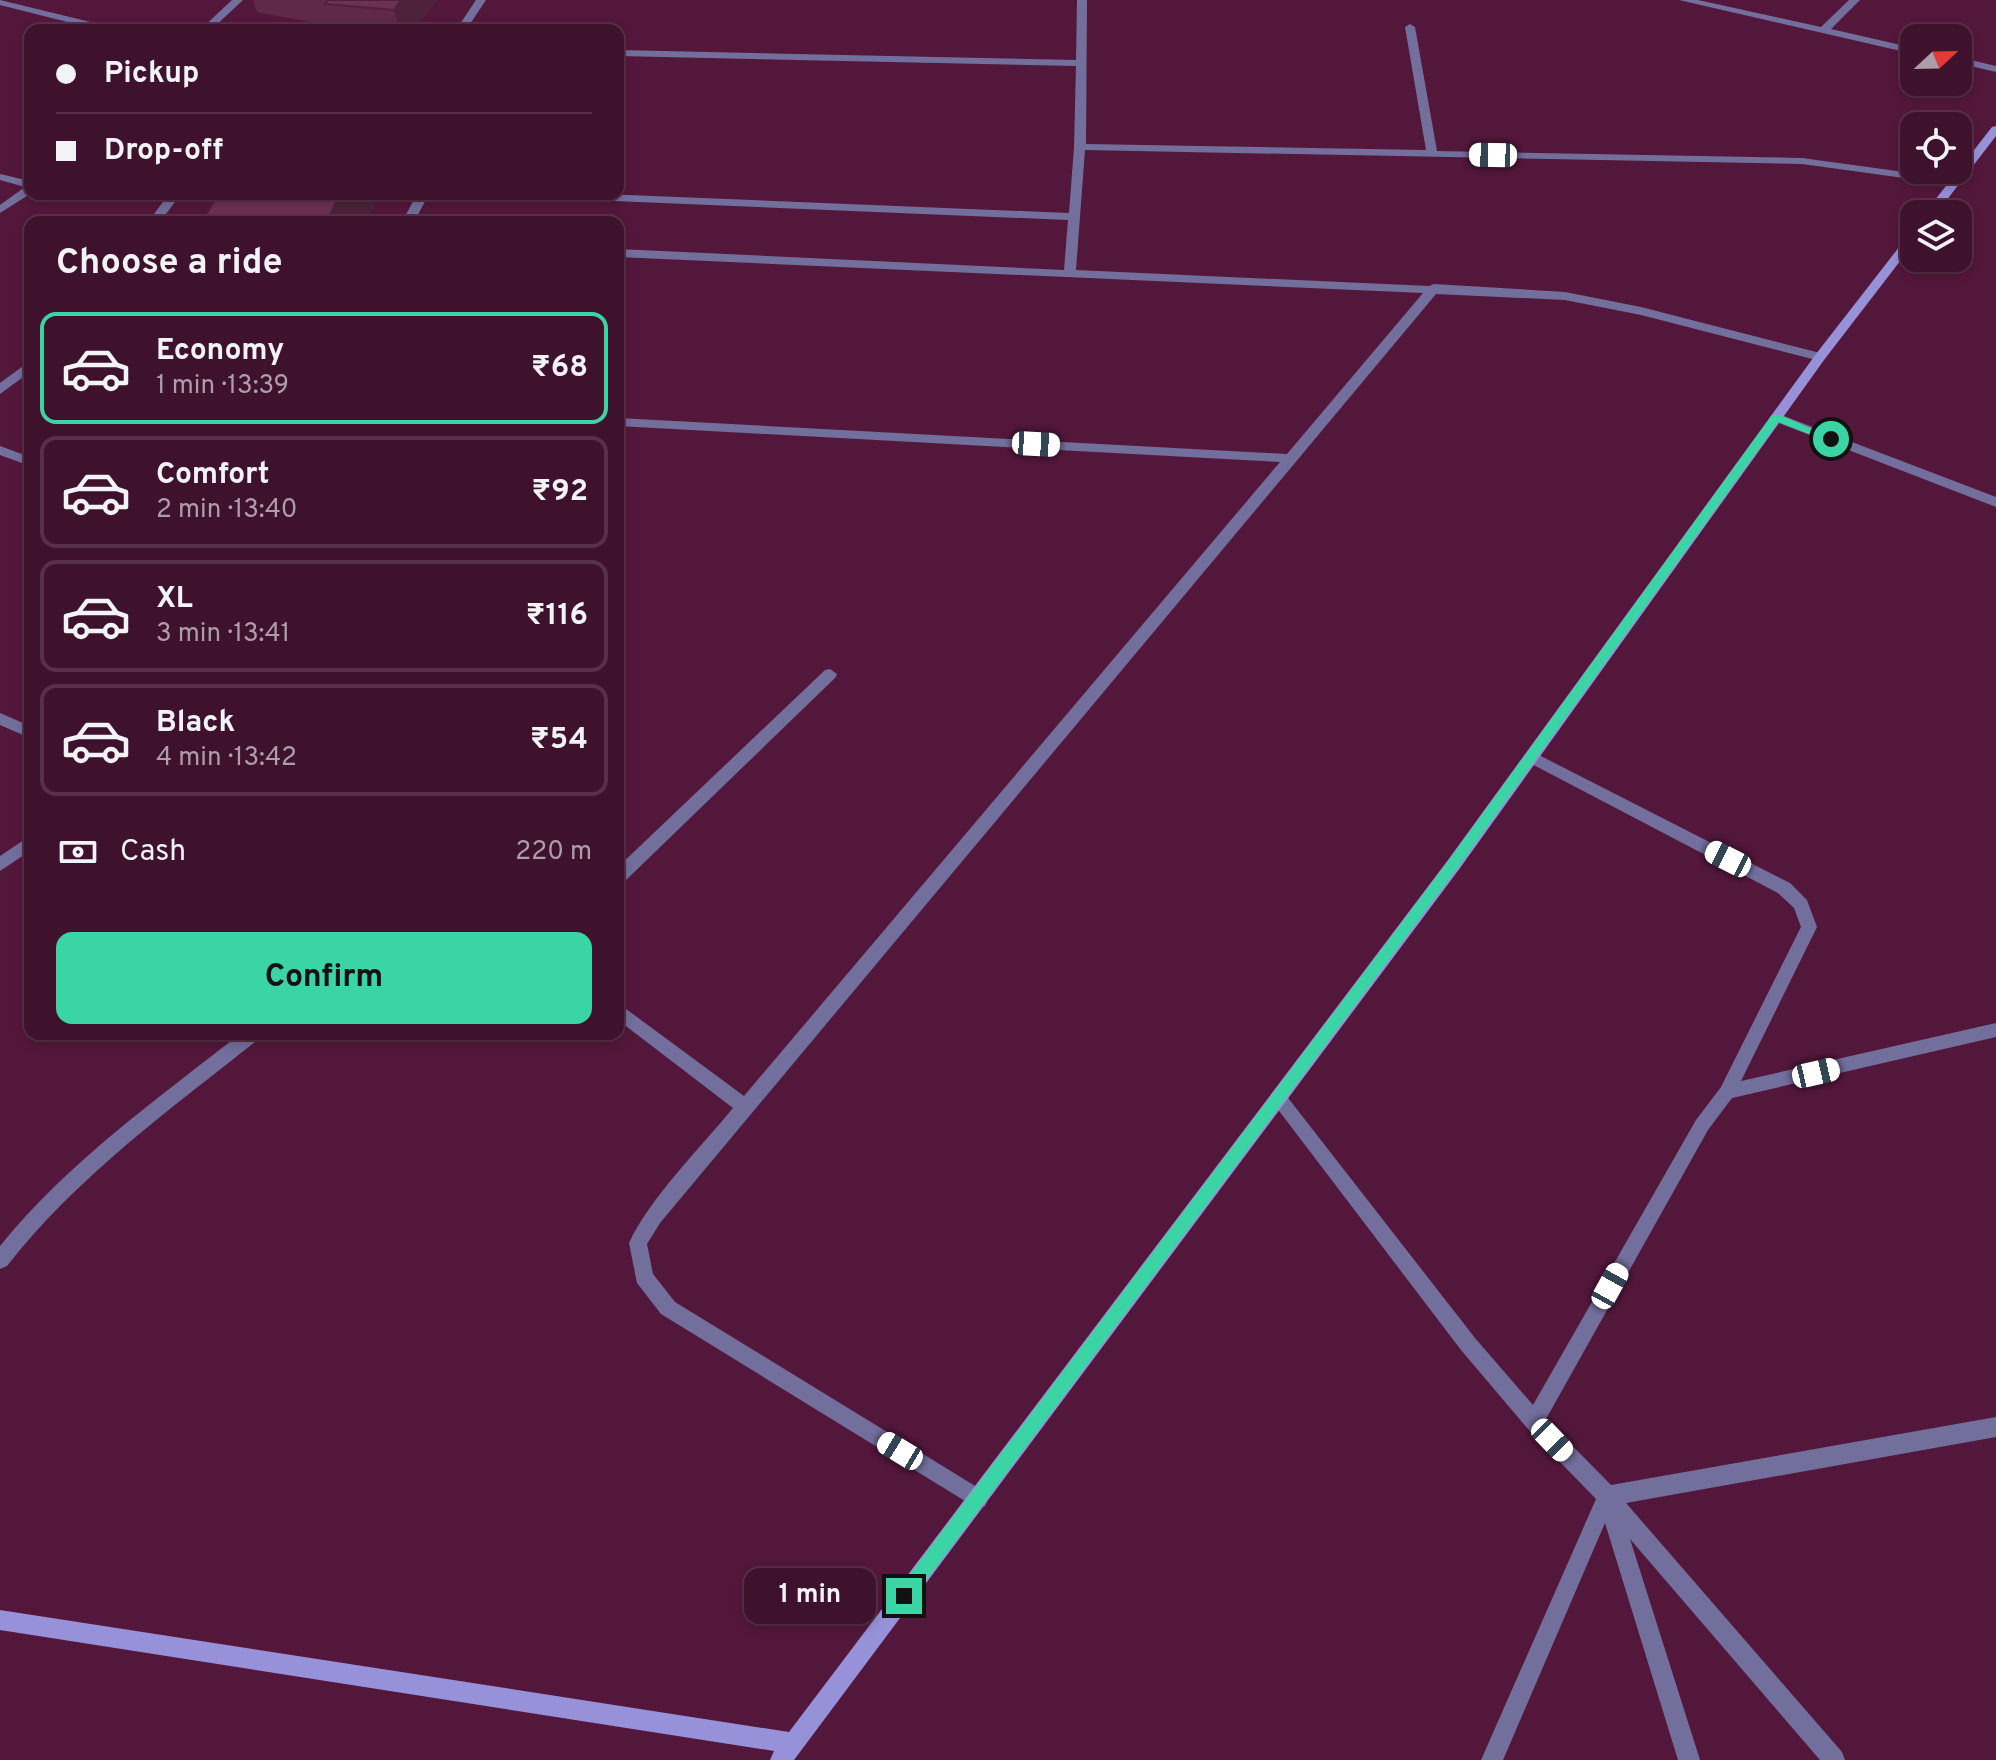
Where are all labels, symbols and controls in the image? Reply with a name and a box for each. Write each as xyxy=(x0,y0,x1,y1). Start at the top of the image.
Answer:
north arrow xyxy=(1900,24,1972,96)
map controls xyxy=(1900,24,1972,272)
text: Pickup xyxy=(104,56,199,93)
button: locate xyxy=(1900,112,1972,184)
text: Drop-off xyxy=(104,133,223,170)
car xyxy=(1469,143,1517,167)
button: layers xyxy=(1900,200,1972,272)
text: Choose a ride xyxy=(56,241,282,287)
icon: car xyxy=(60,332,132,404)
text: Economy xyxy=(156,333,284,370)
text: ₹68 xyxy=(531,350,588,387)
text: 1 min · 13:39 xyxy=(156,370,289,403)
route start xyxy=(1813,421,1849,457)
car xyxy=(1011,431,1061,457)
icon: car xyxy=(60,456,132,528)
text: Comfort xyxy=(156,457,269,494)
text: ₹92 xyxy=(532,474,588,511)
text: 2 min · 13:40 xyxy=(156,494,298,527)
icon: car xyxy=(60,580,132,652)
text: XL xyxy=(156,581,193,618)
text: ₹116 xyxy=(526,598,588,635)
text: 3 min · 13:41 xyxy=(156,618,290,651)
icon: car xyxy=(60,704,132,776)
text: Black xyxy=(156,705,235,742)
text: ₹54 xyxy=(530,722,588,759)
text: 4 min · 13:42 xyxy=(156,742,297,775)
icon: cash xyxy=(56,830,100,874)
text: Cash xyxy=(120,834,186,871)
text: 220 m xyxy=(515,836,592,869)
car xyxy=(1701,837,1755,881)
button: Confirm xyxy=(56,932,592,1024)
car xyxy=(1790,1056,1842,1090)
car xyxy=(1588,1259,1632,1313)
car xyxy=(1527,1414,1577,1466)
car xyxy=(873,1428,927,1474)
callout: 1 min xyxy=(744,1568,876,1624)
route end xyxy=(886,1578,922,1614)
text: 1 min xyxy=(779,1579,841,1612)

